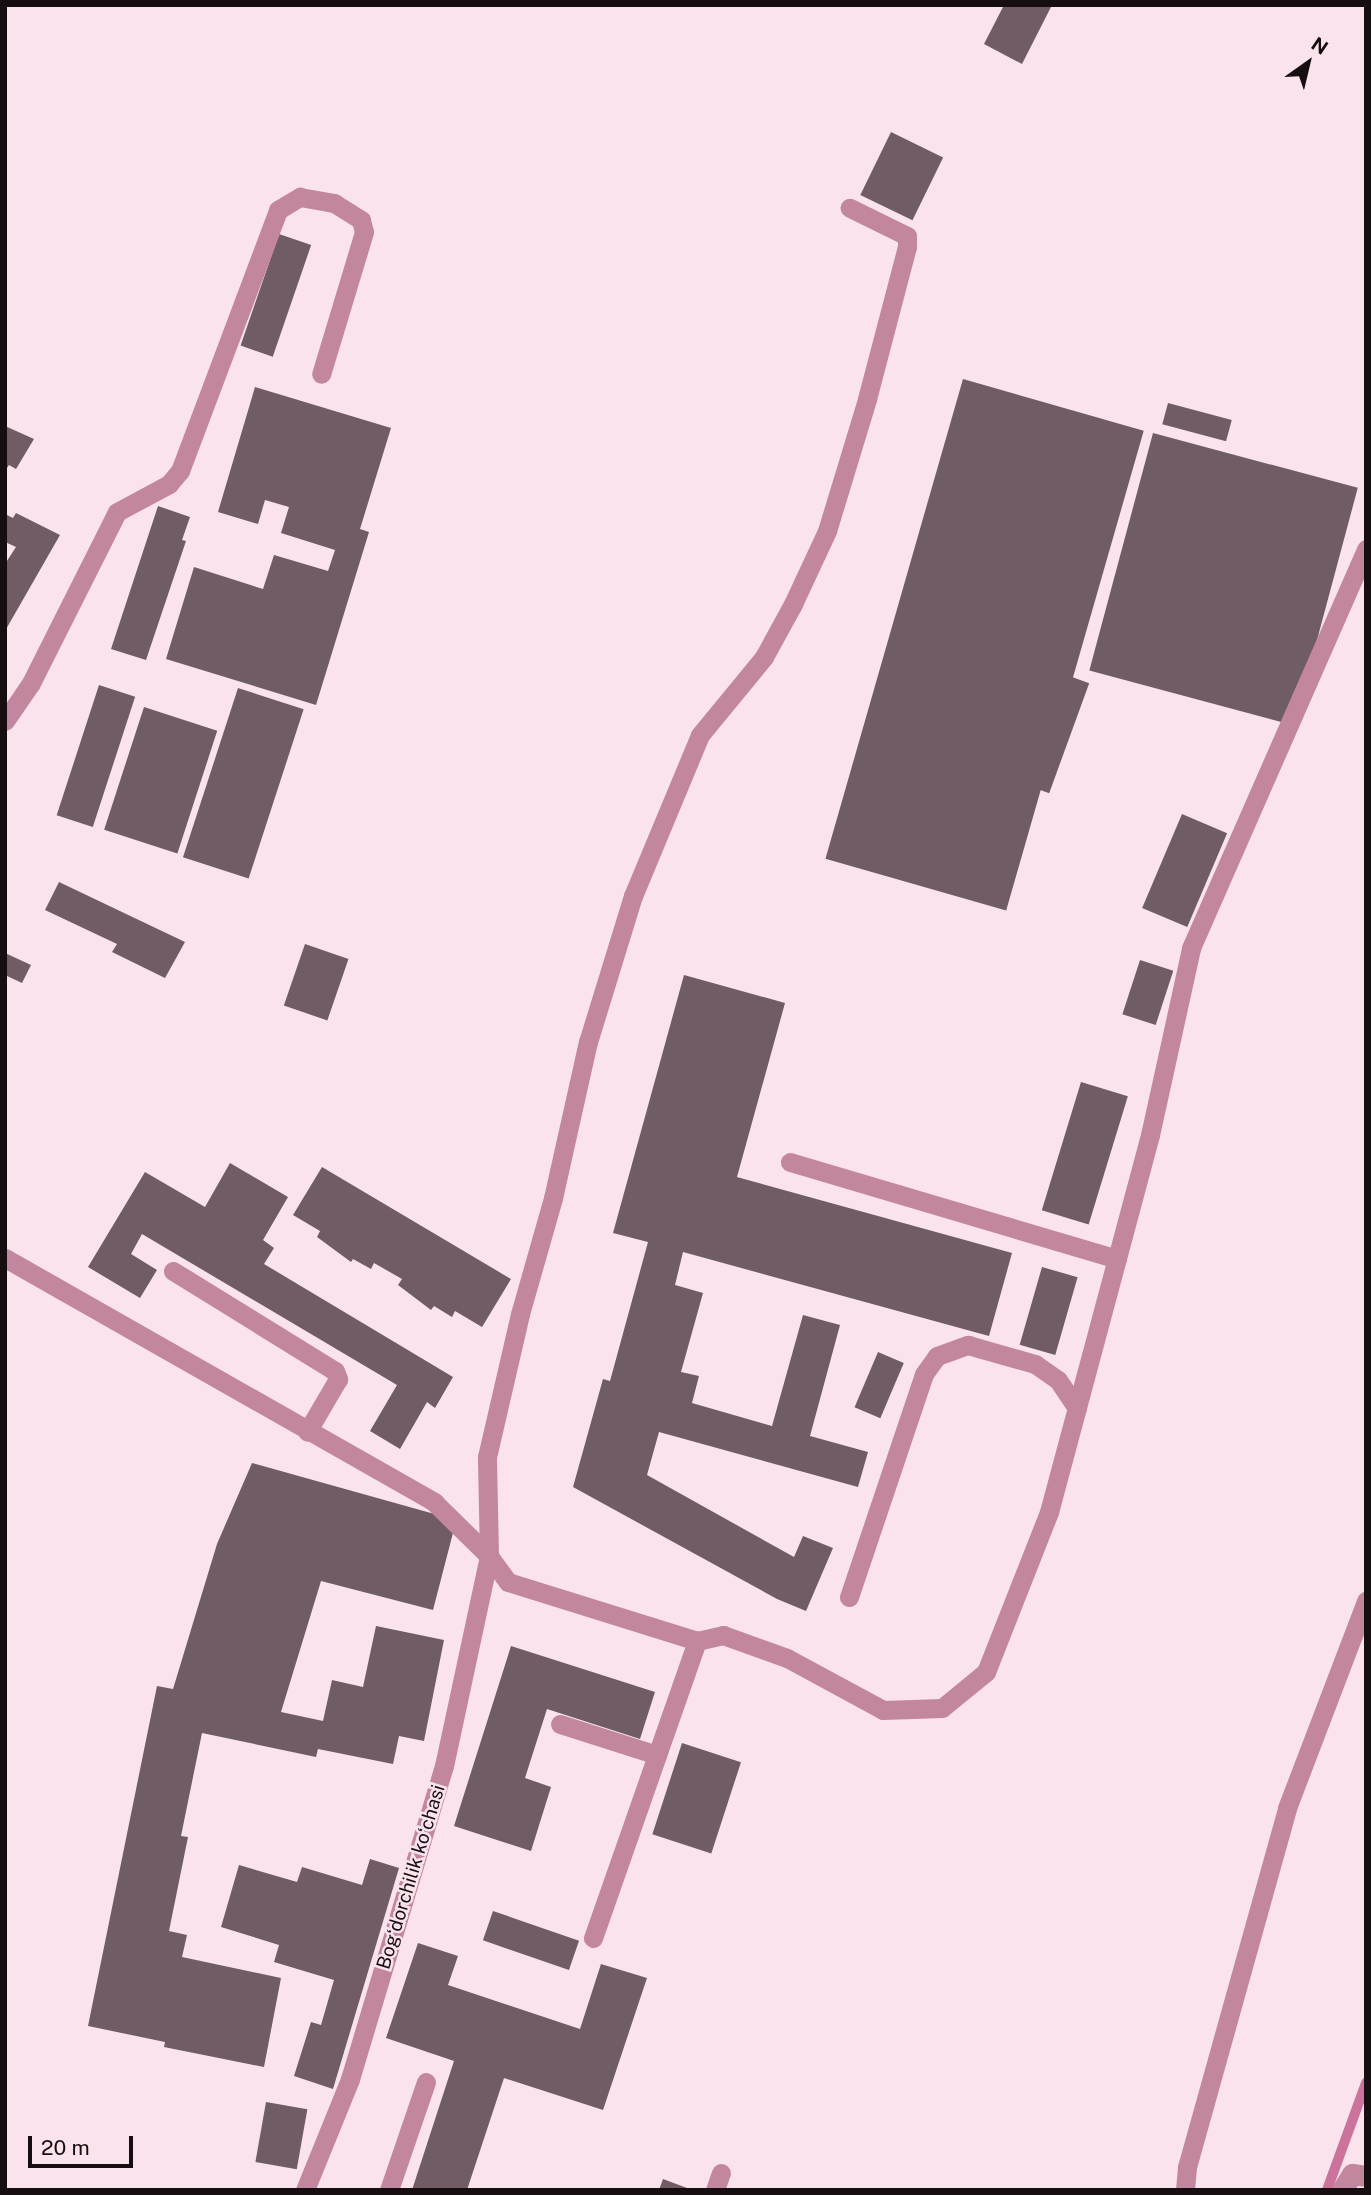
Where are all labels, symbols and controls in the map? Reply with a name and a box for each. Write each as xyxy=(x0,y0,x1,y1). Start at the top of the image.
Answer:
north arrow xyxy=(1273,28,1343,98)
text: N xyxy=(1307,32,1332,59)
street label: Bogʻdorchilik koʻchasi xyxy=(372,1782,450,1972)
scale bar xyxy=(32,2122,136,2166)
text: 20 m xyxy=(41,2135,90,2160)

